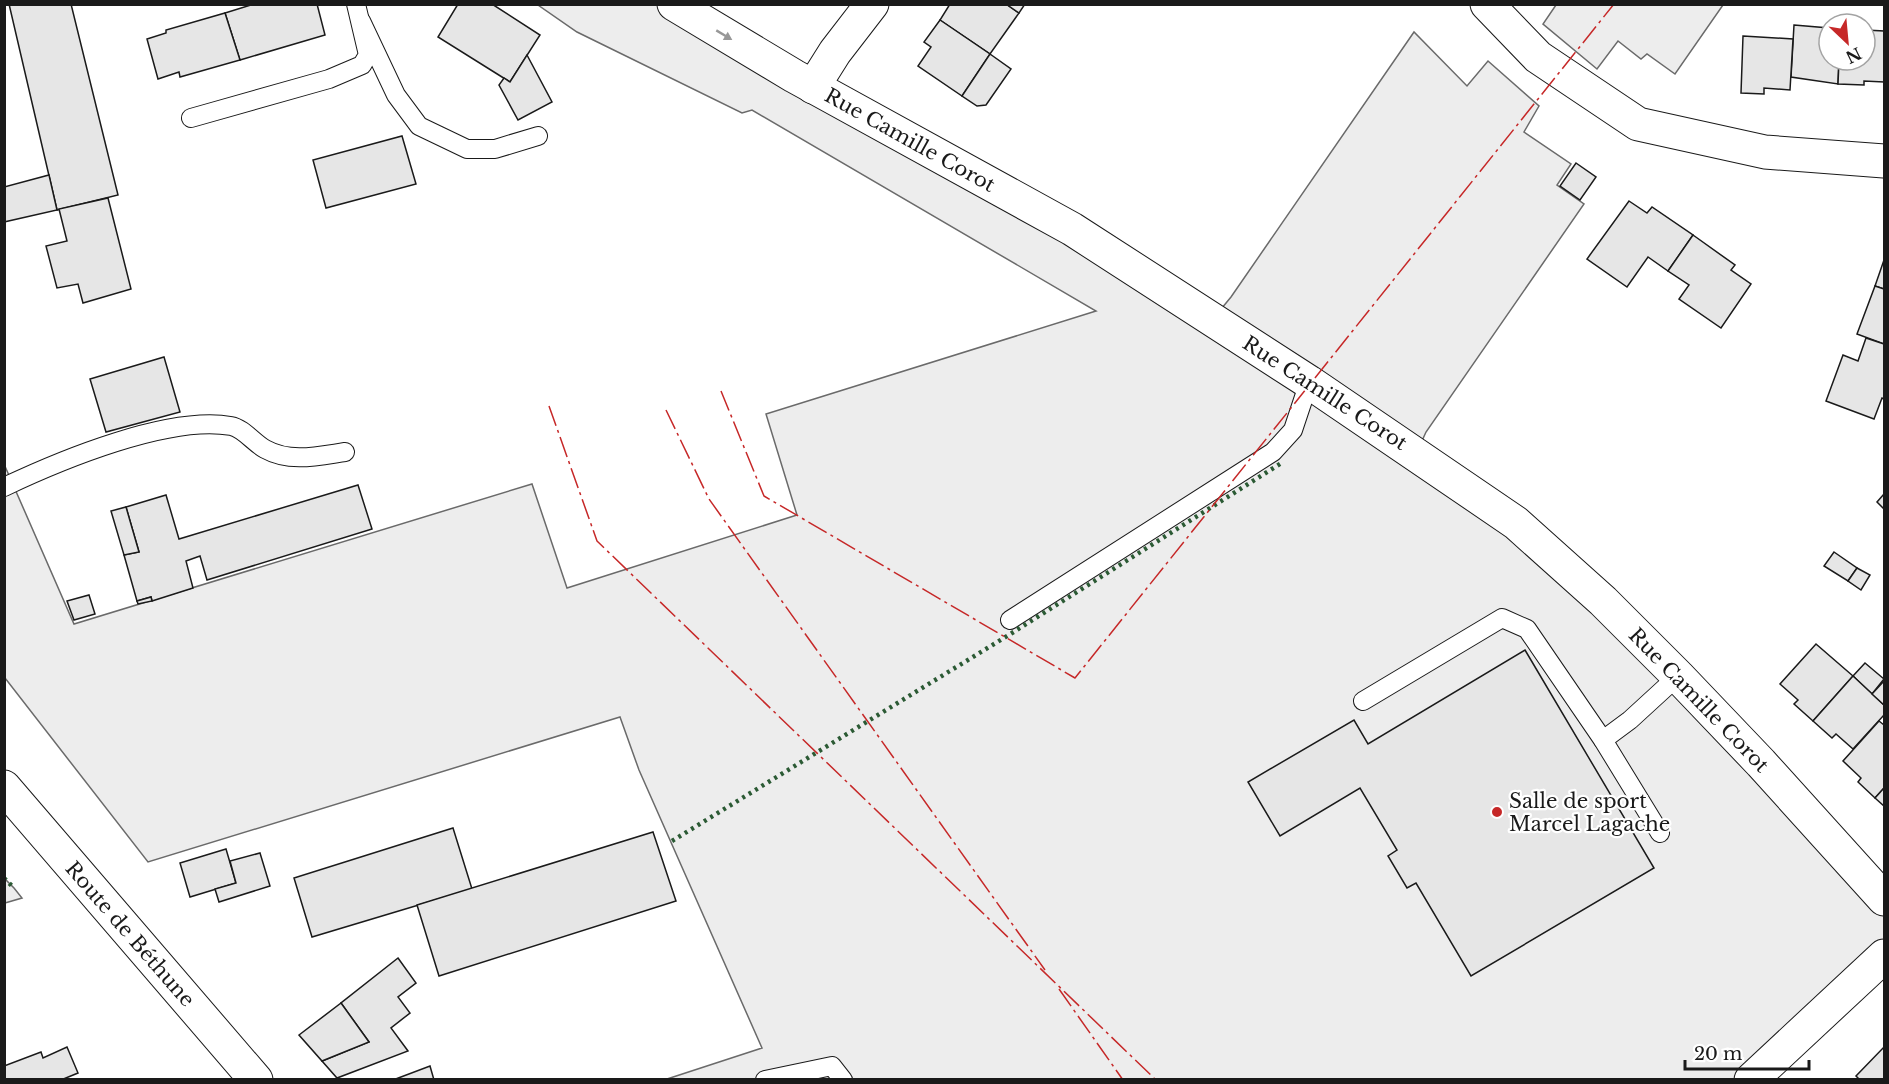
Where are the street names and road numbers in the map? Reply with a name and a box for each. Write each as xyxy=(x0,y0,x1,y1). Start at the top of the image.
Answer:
street label: Rue Camille Corot xyxy=(821,83,1000,197)
street label: Rue Camille Corot xyxy=(1238,331,1412,455)
street label: Rue Camille Corot xyxy=(1624,623,1774,777)
street label: Route de Béthune xyxy=(60,857,200,1011)

